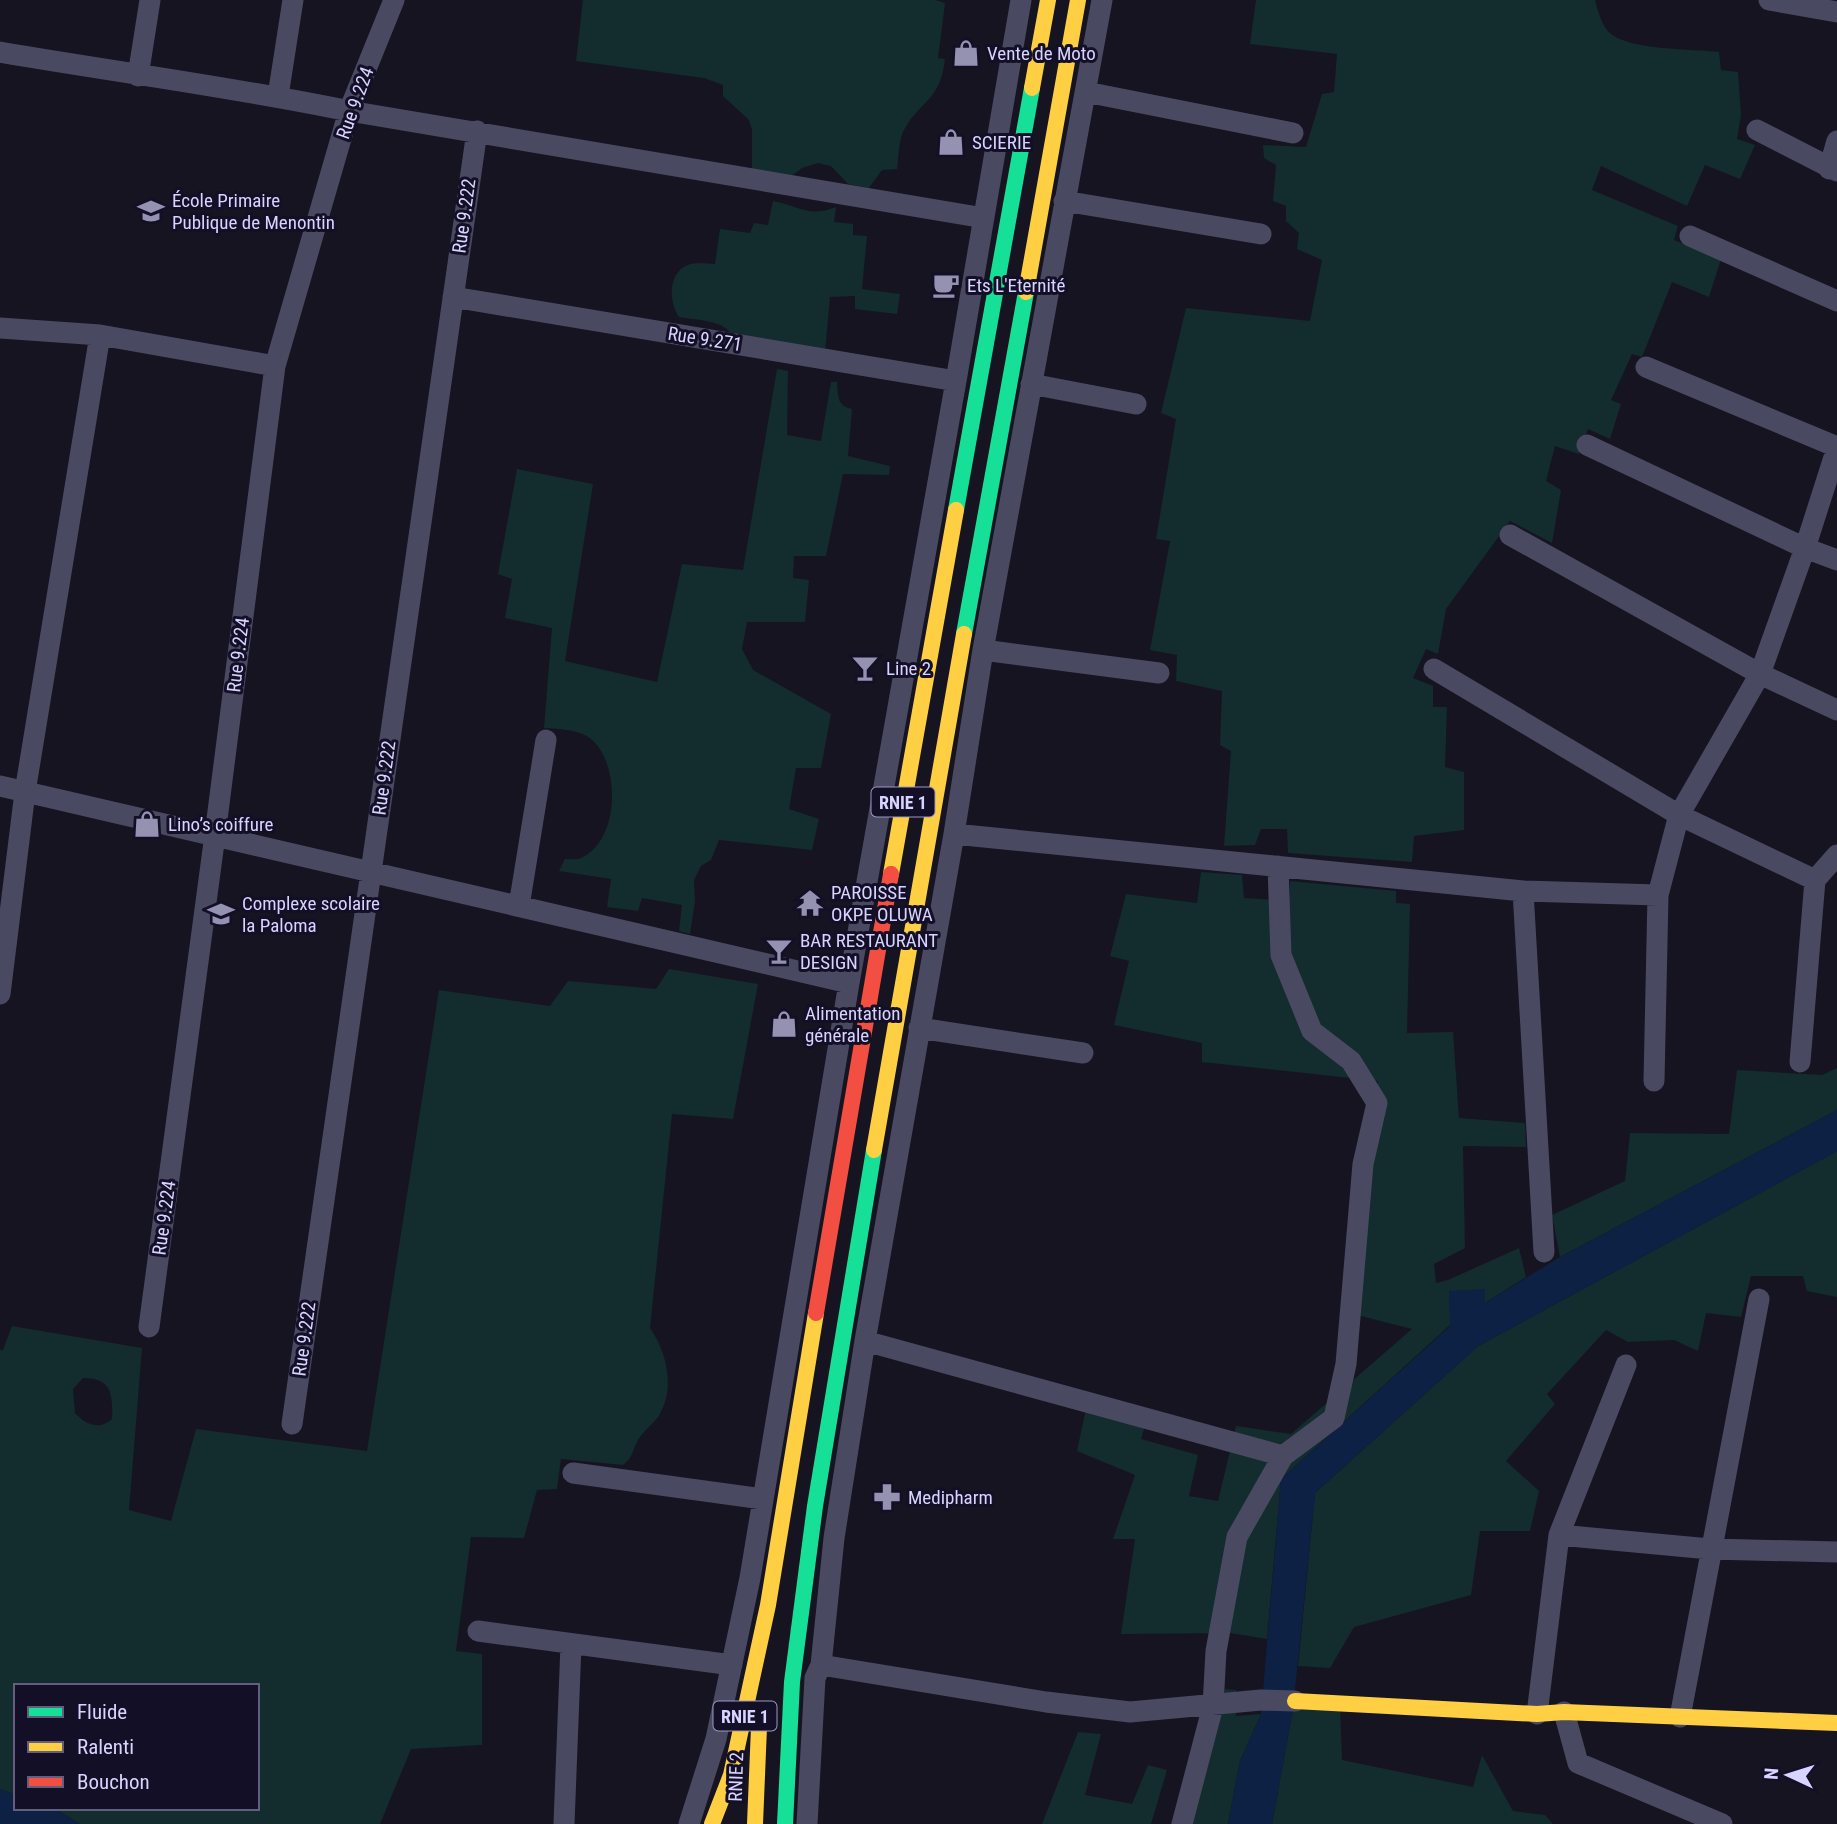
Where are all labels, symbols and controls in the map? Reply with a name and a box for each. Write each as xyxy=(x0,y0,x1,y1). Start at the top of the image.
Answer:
shop icon: Vente de Moto xyxy=(951,38,981,68)
place label: Vente de Moto xyxy=(987,42,1096,65)
street label: Rue 9.224 xyxy=(331,64,379,142)
shop icon: SCIERIE xyxy=(936,127,966,157)
place label: SCIERIE xyxy=(972,131,1031,154)
street label: Rue 9.222 xyxy=(447,177,481,255)
place label: École Primaire Publique de Menontin xyxy=(172,189,335,234)
school or university icon: École Primaire Publique de Menontin xyxy=(136,196,166,226)
cafe icon: Ets L'Eternité xyxy=(931,270,961,300)
place label: Ets L'Eternité xyxy=(967,274,1065,297)
street label: Rue 9.271 xyxy=(666,322,744,356)
street label: Rue 9.224 xyxy=(222,616,254,694)
bar icon: Line 2 xyxy=(850,653,880,683)
place label: Line 2 xyxy=(886,657,931,680)
street label: Rue 9.222 xyxy=(367,739,401,817)
road number: RNIE 1 xyxy=(872,788,934,816)
shop icon: Lino’s coiffure xyxy=(132,809,162,839)
place label: Lino’s coiffure xyxy=(168,813,274,836)
place label: PAROISSE OKPE OLUWA xyxy=(831,881,933,926)
temple icon: PAROISSE OKPE OLUWA xyxy=(795,888,825,918)
place label: Complexe scolaire la Paloma xyxy=(242,892,380,937)
school or university icon: Complexe scolaire la Paloma xyxy=(206,899,236,929)
place label: BAR RESTAURANT DESIGN xyxy=(800,929,938,974)
bar icon: BAR RESTAURANT DESIGN xyxy=(764,936,794,966)
place label: Alimentation générale xyxy=(805,1002,901,1047)
shop icon: Alimentation générale xyxy=(769,1009,799,1039)
street label: Rue 9.224 xyxy=(147,1179,181,1257)
street label: Rue 9.222 xyxy=(287,1300,321,1378)
pharmacy icon: Medipharm xyxy=(872,1482,902,1512)
place label: Medipharm xyxy=(908,1486,993,1509)
legend xyxy=(14,1684,259,1810)
text: Fluide xyxy=(77,1700,127,1724)
road number: RNIE 1 xyxy=(714,1702,776,1730)
text: Ralenti xyxy=(77,1735,134,1759)
north arrow xyxy=(1753,1740,1823,1810)
street label: RNIE 2 xyxy=(724,1752,748,1802)
text: N xyxy=(1760,1767,1783,1780)
text: Bouchon xyxy=(77,1770,150,1794)

